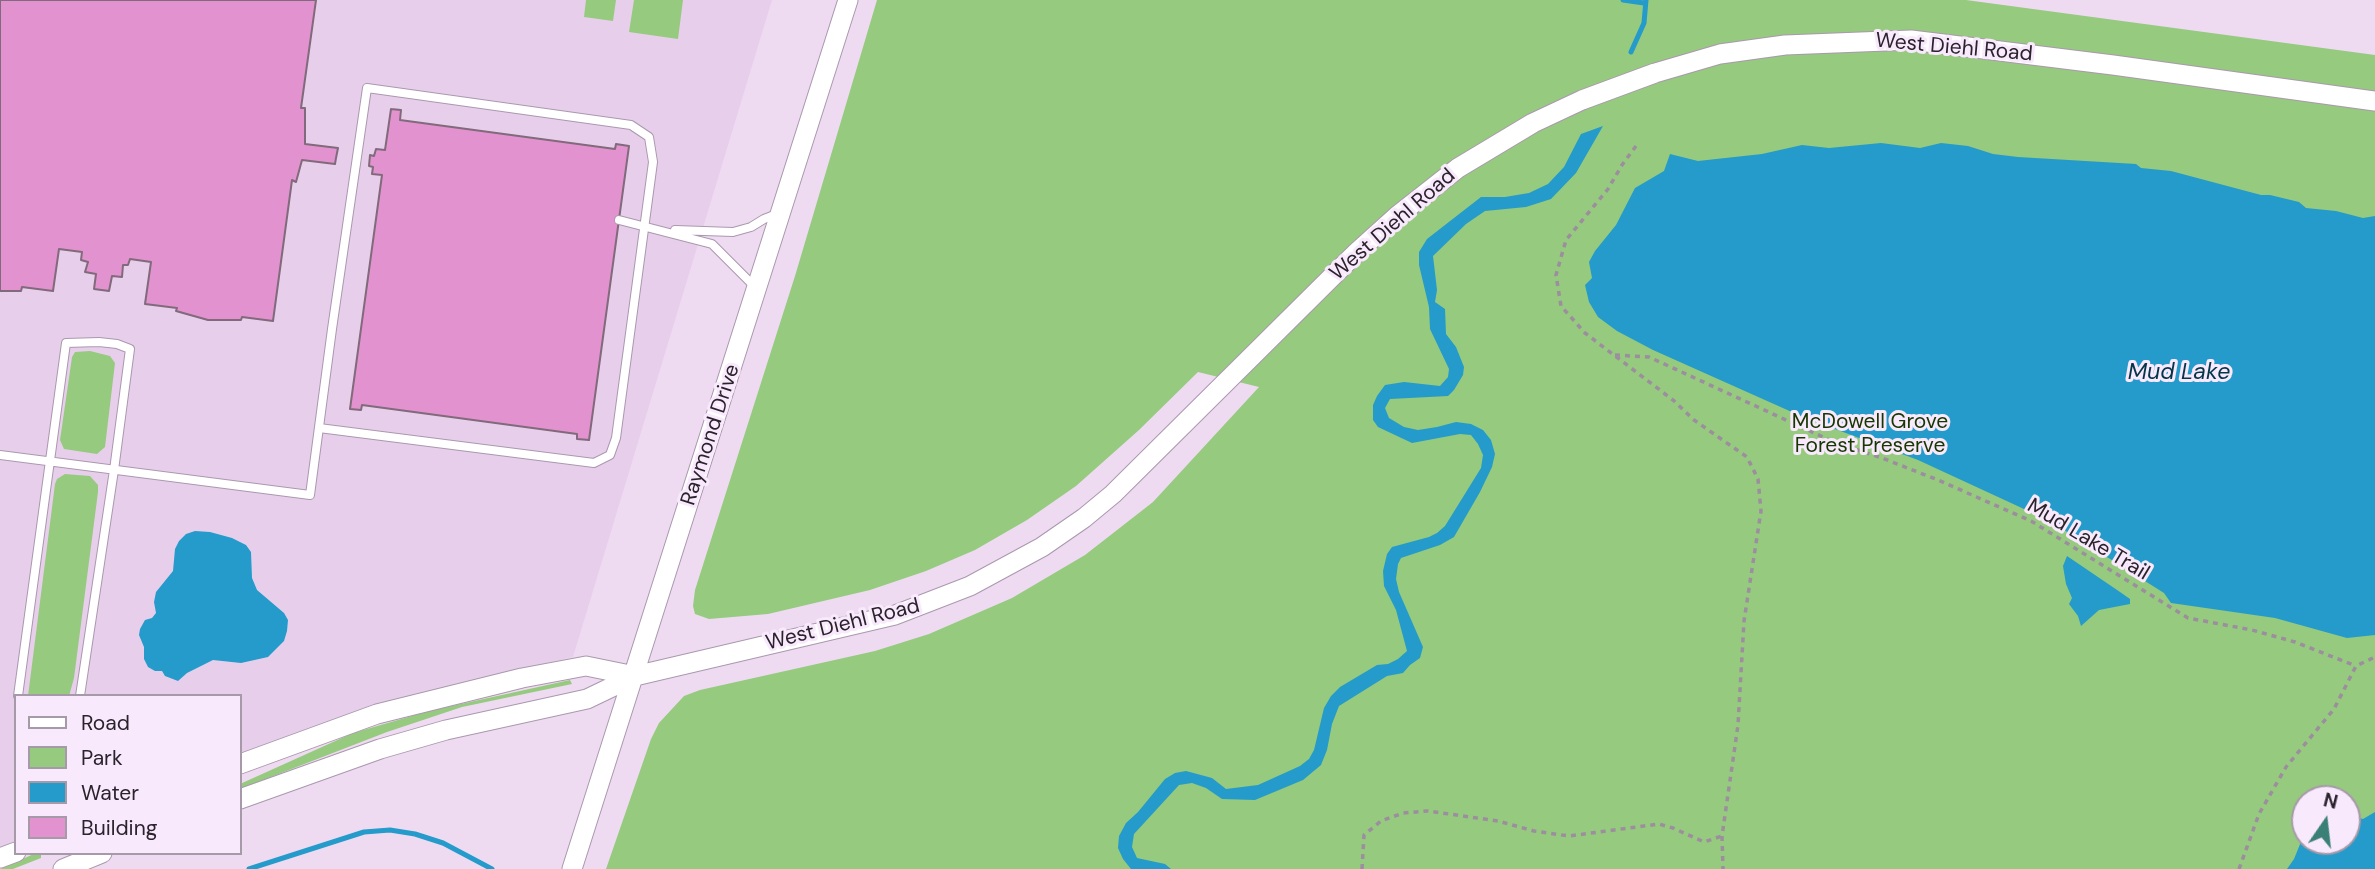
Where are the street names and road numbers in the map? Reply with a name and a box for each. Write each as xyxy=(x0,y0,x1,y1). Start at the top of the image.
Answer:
street label: West Diehl Road xyxy=(1874,29,2034,67)
street label: West Diehl Road xyxy=(1325,164,1461,286)
street label: Raymond Drive xyxy=(676,361,746,509)
street label: Mud Lake Trail xyxy=(2022,494,2154,586)
street label: West Diehl Road xyxy=(763,594,923,656)

